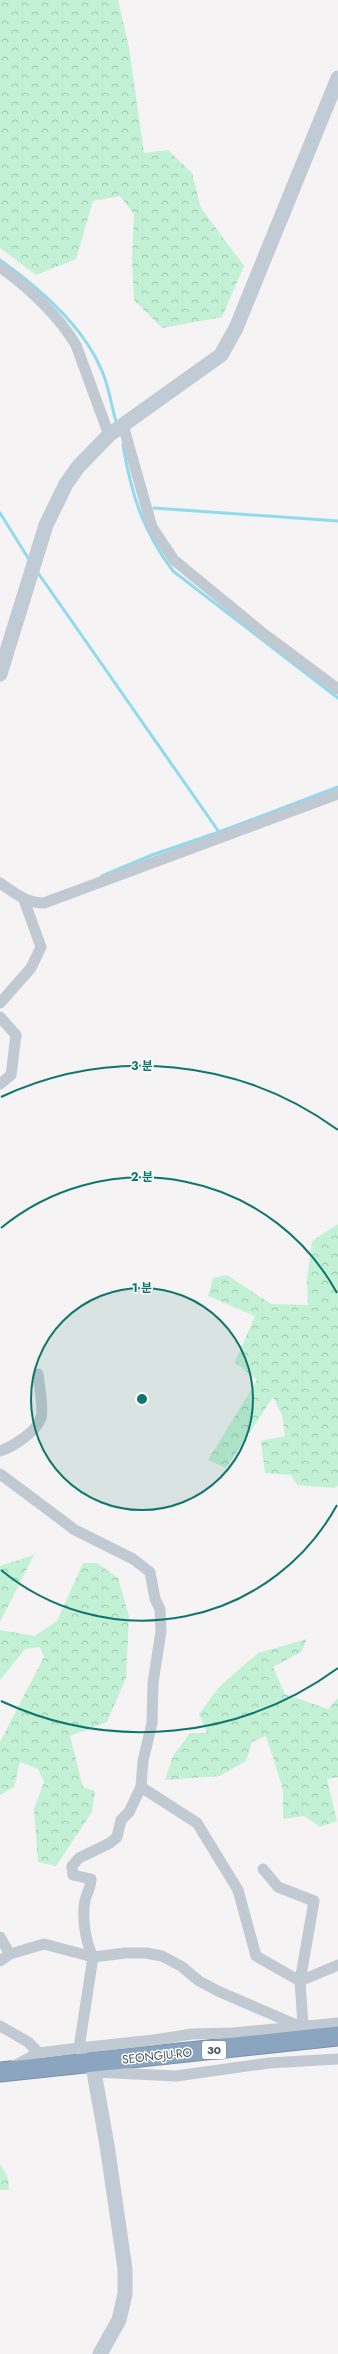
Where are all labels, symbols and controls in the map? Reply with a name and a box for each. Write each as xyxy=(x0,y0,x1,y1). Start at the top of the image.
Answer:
text: 3 분 xyxy=(131,1057,153,1075)
text: 2 분 xyxy=(131,1168,153,1186)
text: 1 분 xyxy=(132,1279,152,1297)
centre of rings xyxy=(135,1392,149,1406)
road number: 30 xyxy=(202,2041,226,2059)
street label: SEONGJU-RO xyxy=(121,2043,193,2069)

